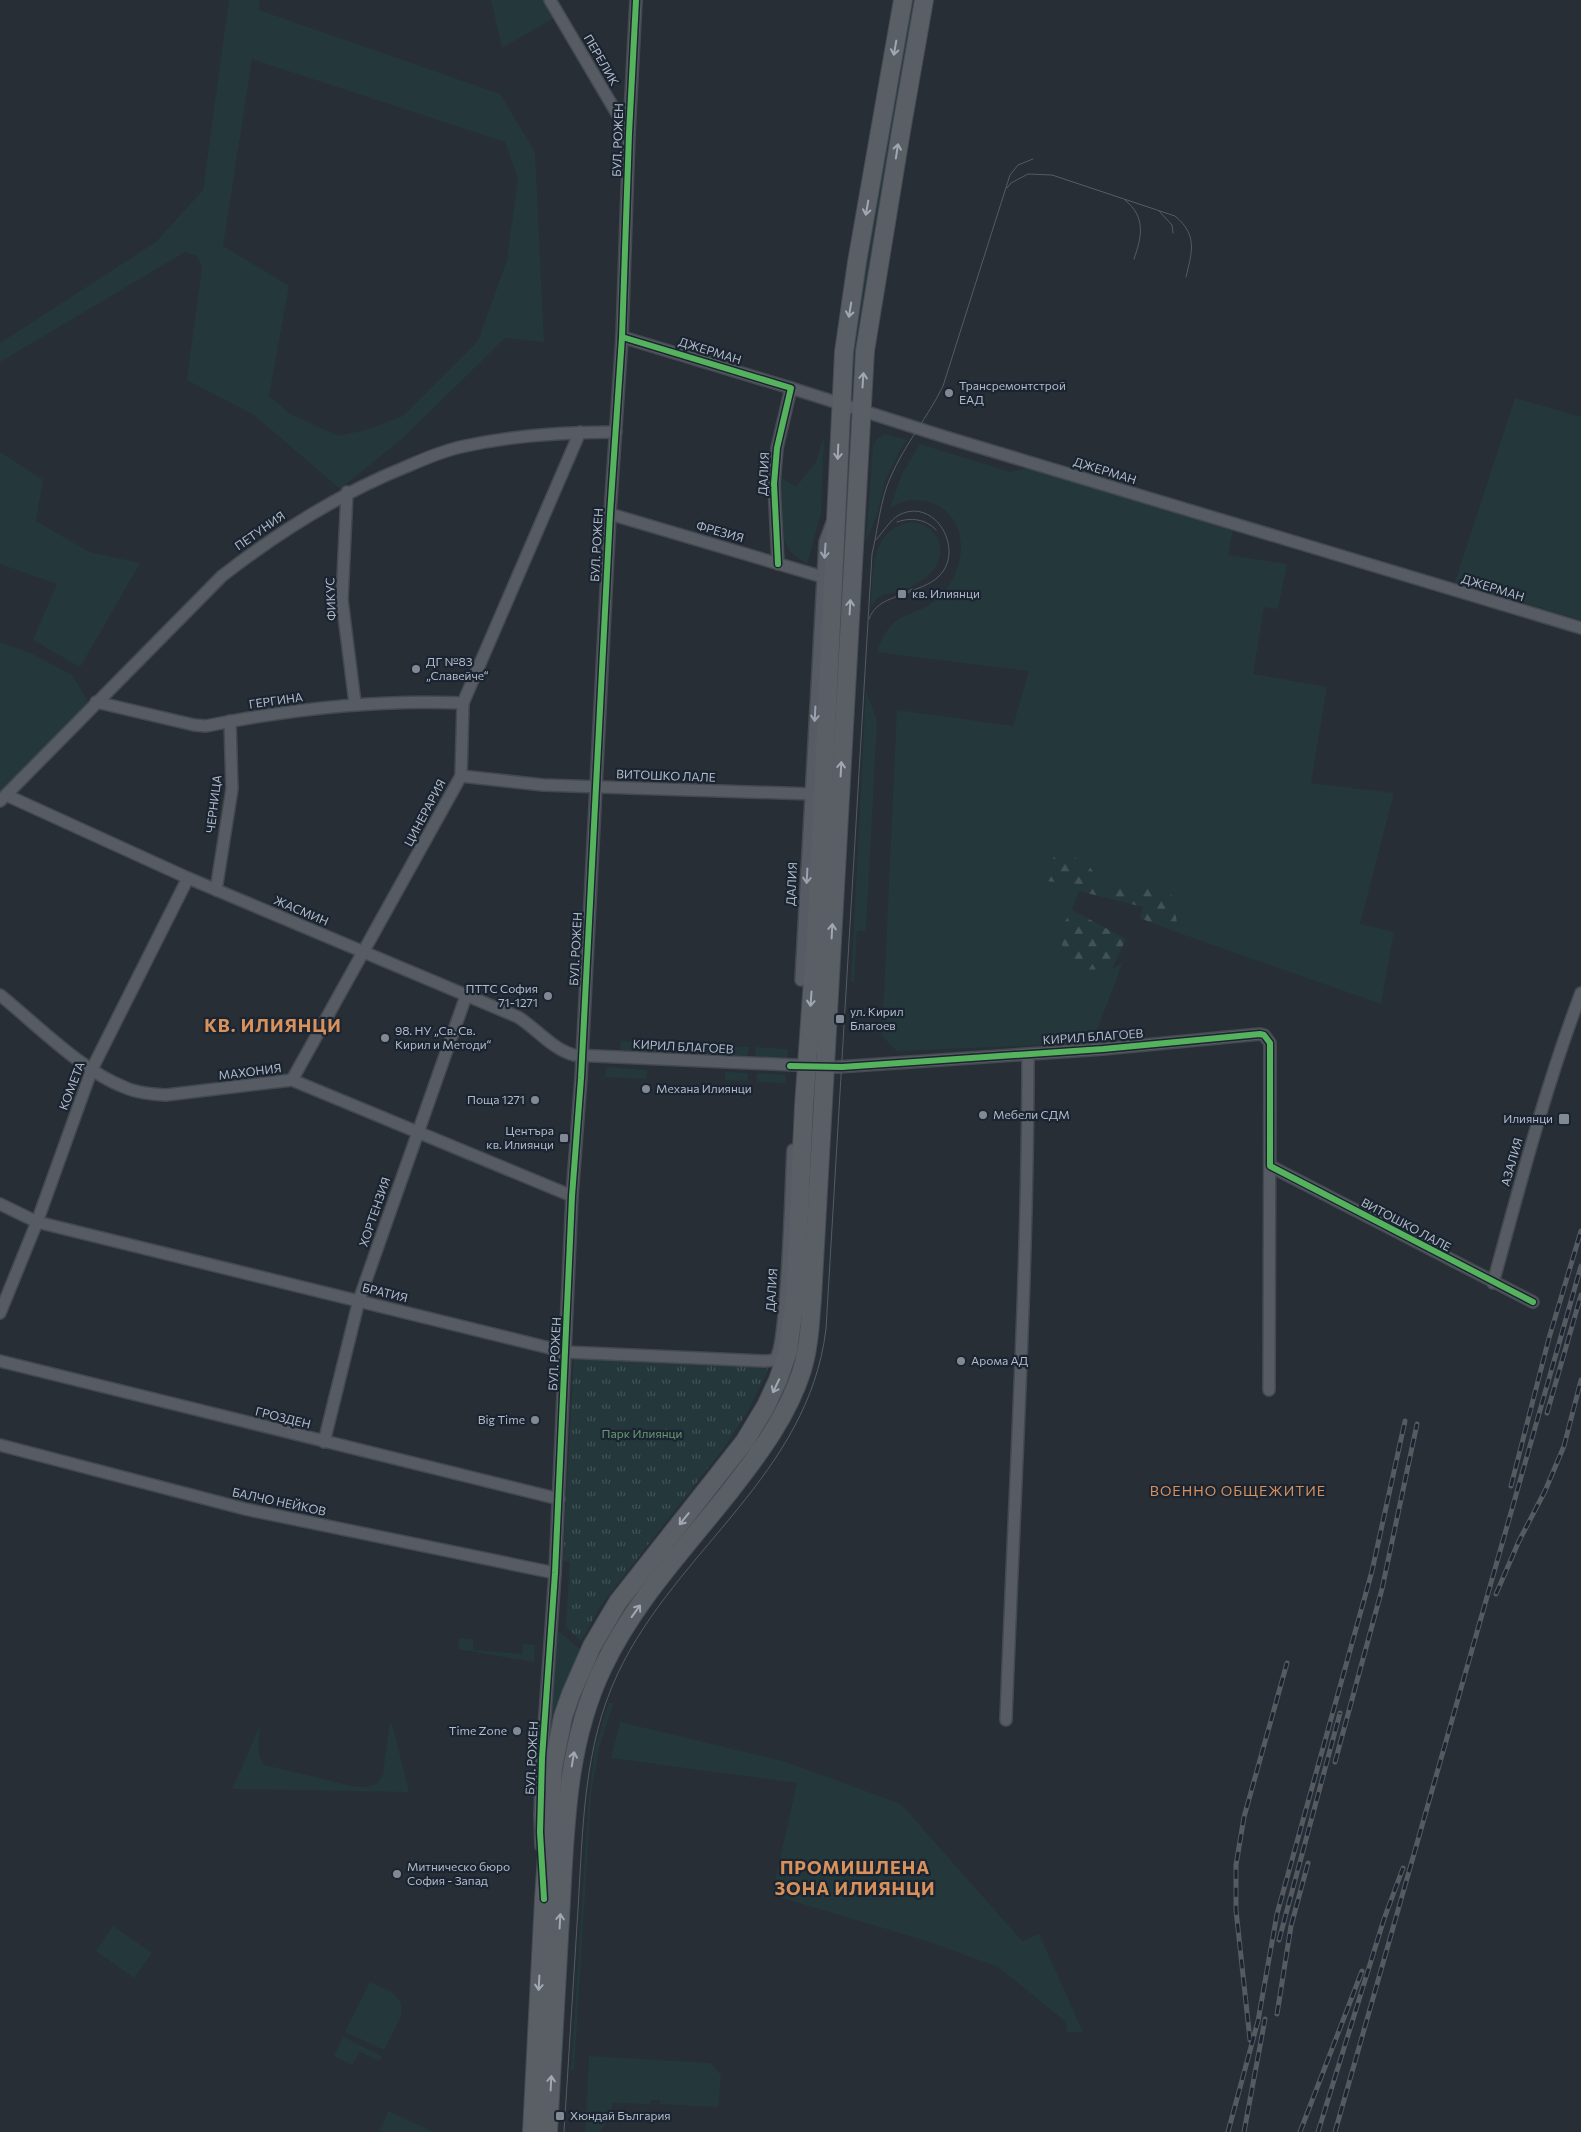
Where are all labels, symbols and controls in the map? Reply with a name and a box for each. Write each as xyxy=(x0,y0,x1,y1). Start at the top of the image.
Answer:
street label: ПЕРЕЛИК xyxy=(582,31,622,88)
one-way arrow xyxy=(889,40,899,56)
street label: БУЛ. РОЖЕН xyxy=(609,103,625,177)
one-way arrow xyxy=(893,143,903,159)
one-way arrow xyxy=(862,200,872,216)
one-way arrow xyxy=(844,302,854,318)
street label: ДЖЕРМАН xyxy=(677,334,743,366)
one-way arrow xyxy=(858,372,868,388)
place label: Трансремонтстрой ЕАД xyxy=(959,378,1066,406)
marker: Трансремонтстрой ЕАД xyxy=(943,387,955,399)
one-way arrow xyxy=(834,444,843,460)
street label: ДАЛИЯ xyxy=(755,452,771,496)
street label: ДЖЕРМАН xyxy=(1072,454,1138,486)
street label: ПЕТУНИЯ xyxy=(232,508,287,553)
street label: БУЛ. РОЖЕН xyxy=(587,508,605,582)
street label: ФРЕЗИЯ xyxy=(695,518,746,544)
one-way arrow xyxy=(820,543,829,559)
street label: ДЖЕРМАН xyxy=(1460,571,1526,603)
street label: ФИКУС xyxy=(322,577,338,621)
place label: кв. Илиянци xyxy=(912,586,980,600)
marker: кв. Илиянци xyxy=(896,588,908,600)
one-way arrow xyxy=(846,599,855,615)
place label: ДГ №83 „Славейче“ xyxy=(426,654,489,682)
marker: ДГ №83 „Славейче“ xyxy=(410,663,422,675)
street label: ГЕРГИНА xyxy=(248,689,304,711)
one-way arrow xyxy=(811,705,820,721)
one-way arrow xyxy=(836,761,845,777)
street label: ВИТОШКО ЛАЛЕ xyxy=(616,766,716,784)
street label: ЧЕРНИЦА xyxy=(203,774,224,834)
street label: ЦИНЕРАРИЯ xyxy=(401,777,448,849)
street label: ДАЛИЯ xyxy=(783,862,799,906)
one-way arrow xyxy=(802,868,811,884)
street label: ЖАСМИН xyxy=(272,892,331,928)
street label: БУЛ. РОЖЕН xyxy=(566,912,584,986)
one-way arrow xyxy=(827,923,836,939)
place label: ПТТС София 71-1271 xyxy=(465,981,538,1009)
marker: ПТТС София 71-1271 xyxy=(542,990,554,1002)
one-way arrow xyxy=(807,991,816,1007)
place label: ул. Кирил Благоев xyxy=(850,1004,904,1032)
marker: ул. Кирил Благоев xyxy=(834,1013,846,1025)
district label: КВ. ИЛИЯНЦИ xyxy=(204,1014,342,1036)
place label: 98. НУ „Св. Св. Кирил и Методи“ xyxy=(395,1023,492,1051)
street label: КИРИЛ БЛАГОЕВ xyxy=(1042,1025,1144,1047)
marker: 98. НУ „Св. Св. Кирил и Методи“ xyxy=(379,1032,391,1044)
street label: КИРИЛ БЛАГОЕВ xyxy=(632,1036,734,1056)
street label: КОМЕТА xyxy=(55,1059,87,1112)
street label: МАХОНИЯ xyxy=(218,1060,282,1082)
place label: Механа Илиянци xyxy=(656,1081,752,1095)
marker: Механа Илиянци xyxy=(640,1083,652,1095)
place label: Поща 1271 xyxy=(467,1092,525,1106)
marker: Поща 1271 xyxy=(529,1094,541,1106)
place label: Мебели СДМ xyxy=(993,1107,1070,1121)
marker: Мебели СДМ xyxy=(977,1109,989,1121)
place label: Илиянци xyxy=(1503,1111,1553,1125)
marker: Илиянци xyxy=(1557,1112,1571,1126)
place label: Центъра кв. Илиянци xyxy=(486,1123,554,1151)
marker: Центъра кв. Илиянци xyxy=(558,1132,570,1144)
street label: АЗАЛИЯ xyxy=(1497,1136,1525,1187)
street label: ХОРТЕНЗИЯ xyxy=(356,1175,393,1248)
street label: ВИТОШКО ЛАЛЕ xyxy=(1359,1195,1454,1254)
street label: ДАЛИЯ xyxy=(762,1268,780,1312)
street label: БРАТИЯ xyxy=(361,1280,409,1304)
street label: БУЛ. РОЖЕН xyxy=(545,1317,563,1391)
place label: Арома АД xyxy=(971,1353,1029,1367)
marker: Арома АД xyxy=(955,1355,967,1367)
one-way arrow xyxy=(770,1378,780,1393)
street label: ГРОЗДЕН xyxy=(254,1403,312,1431)
place label: Big Time xyxy=(478,1412,525,1426)
marker: Big Time xyxy=(529,1414,541,1426)
park label: Парк Илиянци xyxy=(602,1426,682,1440)
district label: ВОЕННО ОБЩЕЖИТИЕ xyxy=(1150,1482,1326,1499)
street label: БАЛЧО НЕЙКОВ xyxy=(231,1484,328,1518)
one-way arrow xyxy=(678,1512,689,1525)
one-way arrow xyxy=(631,1604,641,1618)
street label: БУЛ. РОЖЕН xyxy=(522,1721,540,1795)
place label: Time Zone xyxy=(449,1723,507,1737)
marker: Time Zone xyxy=(511,1725,523,1737)
one-way arrow xyxy=(569,1752,579,1768)
district label: ПРОМИШЛЕНА ЗОНА ИЛИЯНЦИ xyxy=(774,1856,936,1899)
place label: Митническо бюро София - Запад xyxy=(407,1859,510,1887)
marker: Митническо бюро София - Запад xyxy=(391,1868,403,1880)
one-way arrow xyxy=(555,1913,564,1929)
one-way arrow xyxy=(535,1975,544,1991)
one-way arrow xyxy=(546,2076,555,2092)
place label: Хюндай България xyxy=(570,2108,671,2122)
marker: Хюндай България xyxy=(554,2110,566,2122)

